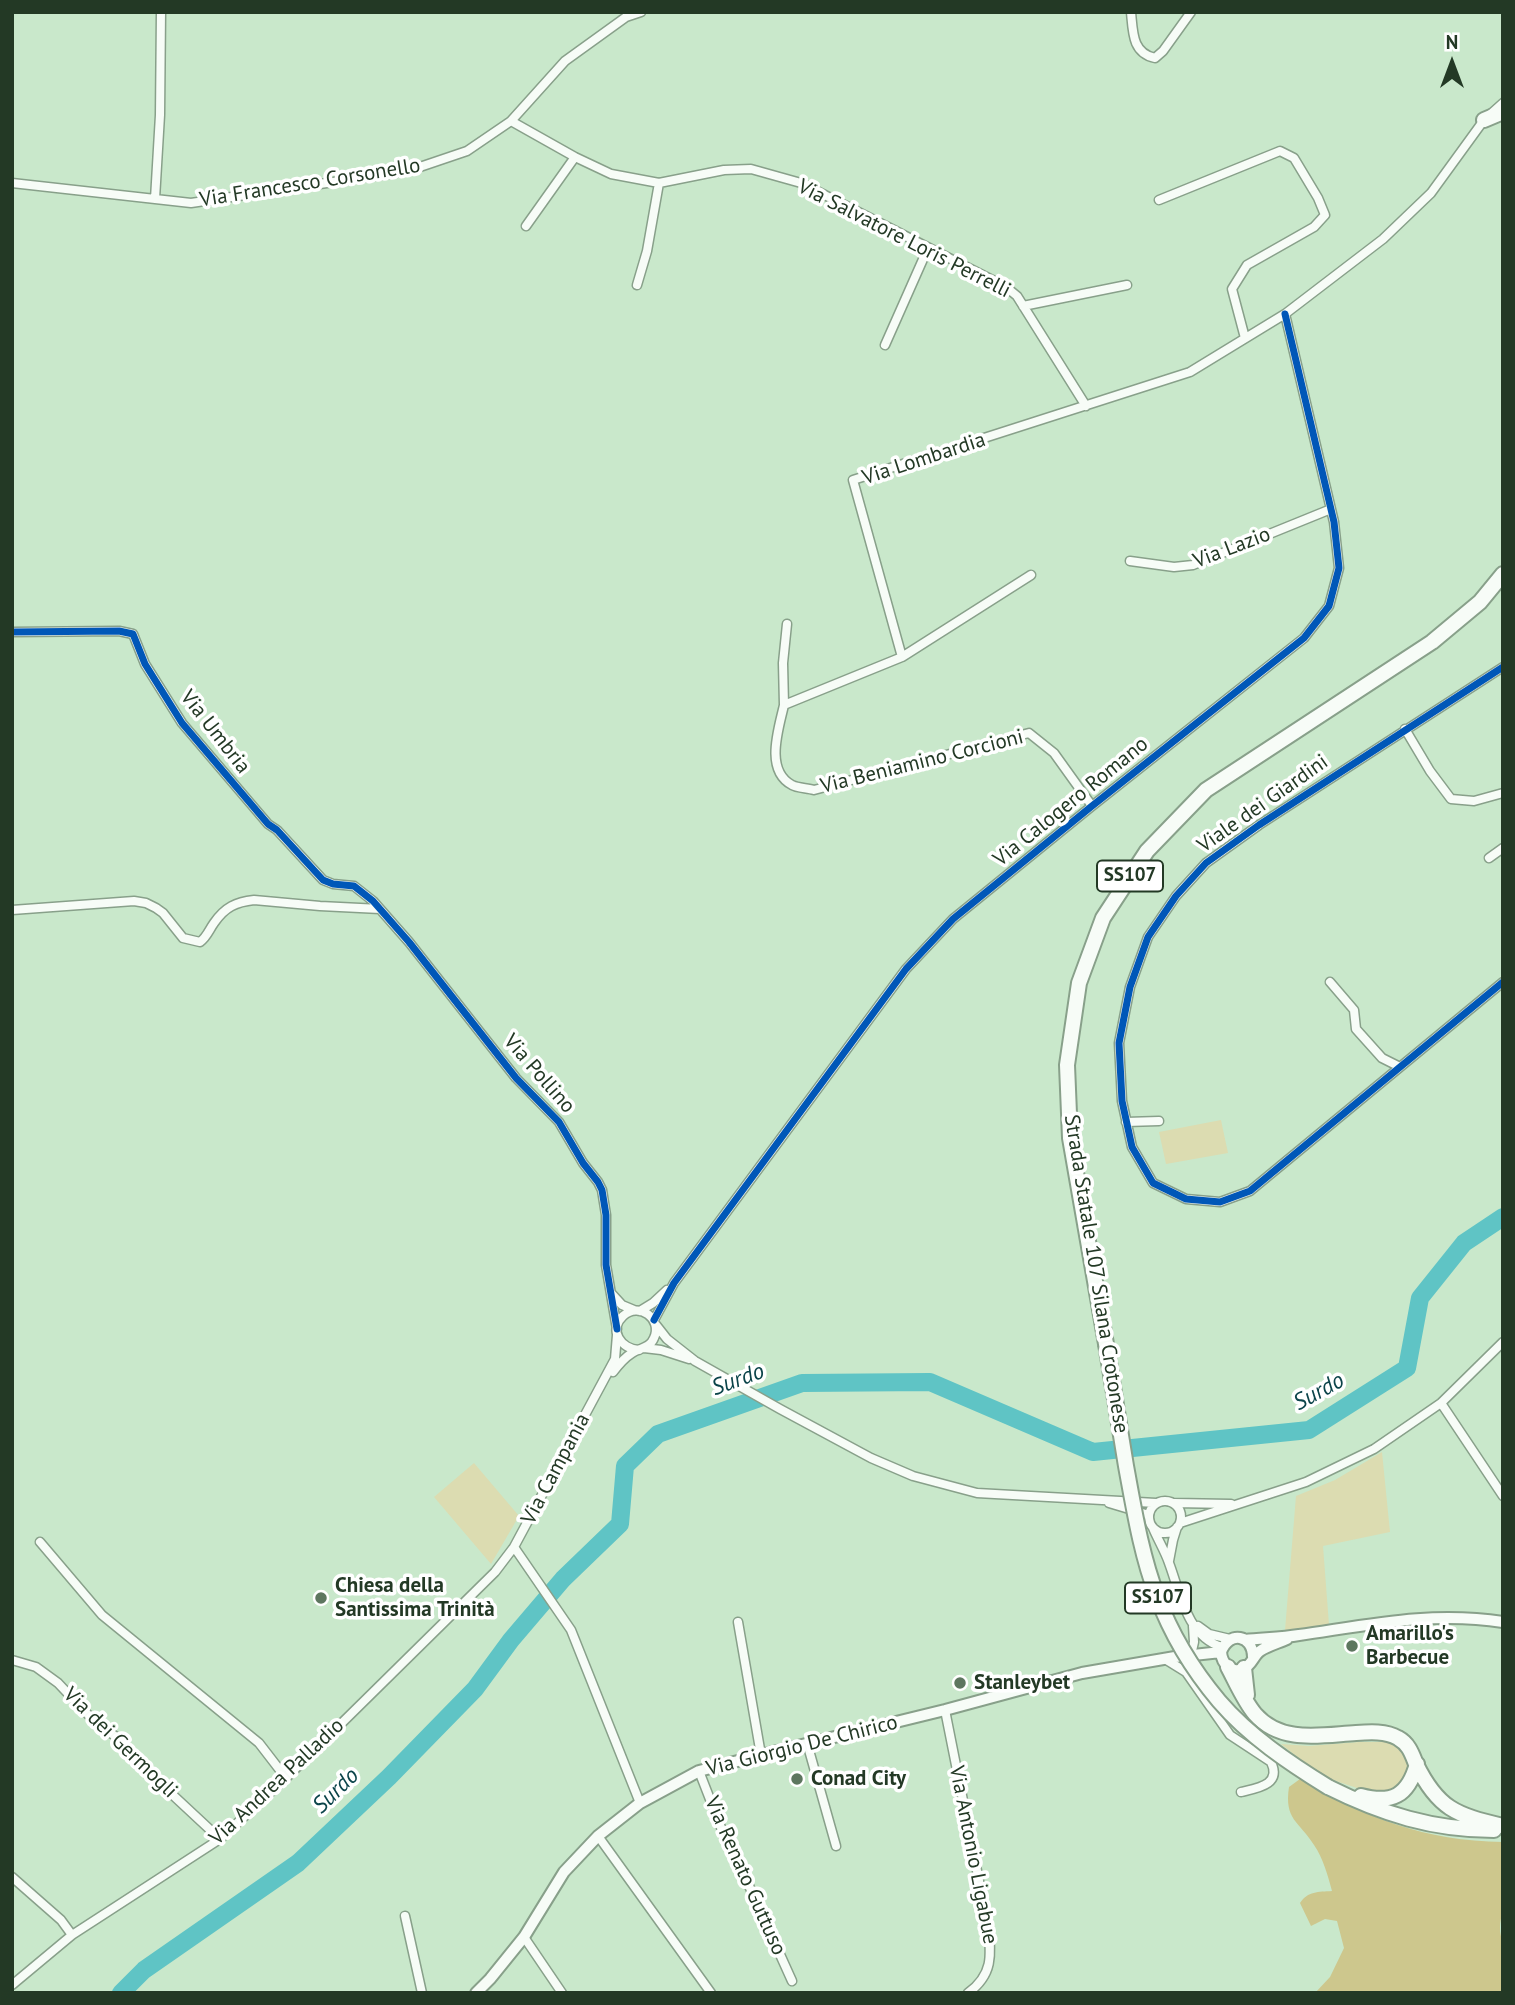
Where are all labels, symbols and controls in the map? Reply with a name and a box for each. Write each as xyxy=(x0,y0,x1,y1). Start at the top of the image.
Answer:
north arrow xyxy=(1417,28,1487,98)
text: N xyxy=(1446,30,1458,54)
street label: Via Francesco Corsonello xyxy=(198,153,422,213)
street label: Via Salvatore Loris Perrelli xyxy=(793,174,1015,304)
street label: Via Lombardia xyxy=(859,427,989,491)
street label: Via Lazio xyxy=(1190,522,1274,574)
street label: Via Umbria xyxy=(175,685,255,779)
street label: Via Beniamino Corcioni xyxy=(818,725,1026,799)
street label: Via Calogero Romano xyxy=(988,732,1154,872)
street label: Viale dei Giardini xyxy=(1193,750,1333,858)
road number: SS107 xyxy=(1097,860,1163,891)
street label: Via Pollino xyxy=(498,1029,580,1119)
street label: Strada Statale 107 Silana Crotonese xyxy=(1058,1113,1134,1435)
water label: Surdo xyxy=(708,1358,768,1402)
water label: Surdo xyxy=(1289,1367,1349,1417)
street label: Via Campania xyxy=(516,1409,596,1529)
place label: Chiesa della Santissima Trinità xyxy=(335,1573,495,1623)
road number: SS107 xyxy=(1125,1582,1191,1614)
marker: Chiesa della Santissima Trinità xyxy=(313,1590,329,1606)
place label: Amarillo's Barbecue xyxy=(1366,1621,1454,1671)
marker: Amarillo's Barbecue xyxy=(1344,1638,1360,1654)
place label: Stanleybet xyxy=(974,1670,1070,1696)
marker: Stanleybet xyxy=(952,1675,968,1691)
street label: Via dei Germogli xyxy=(58,1682,182,1804)
street label: Via Giorgio De Chirico xyxy=(704,1710,900,1782)
street label: Via Andrea Palladio xyxy=(205,1713,349,1851)
water label: Surdo xyxy=(307,1762,365,1820)
street label: Via Antonio Ligabue xyxy=(943,1764,1003,1946)
place label: Conad City xyxy=(811,1766,906,1792)
marker: Conad City xyxy=(789,1771,805,1787)
street label: Via Renato Guttuso xyxy=(699,1793,791,1959)

